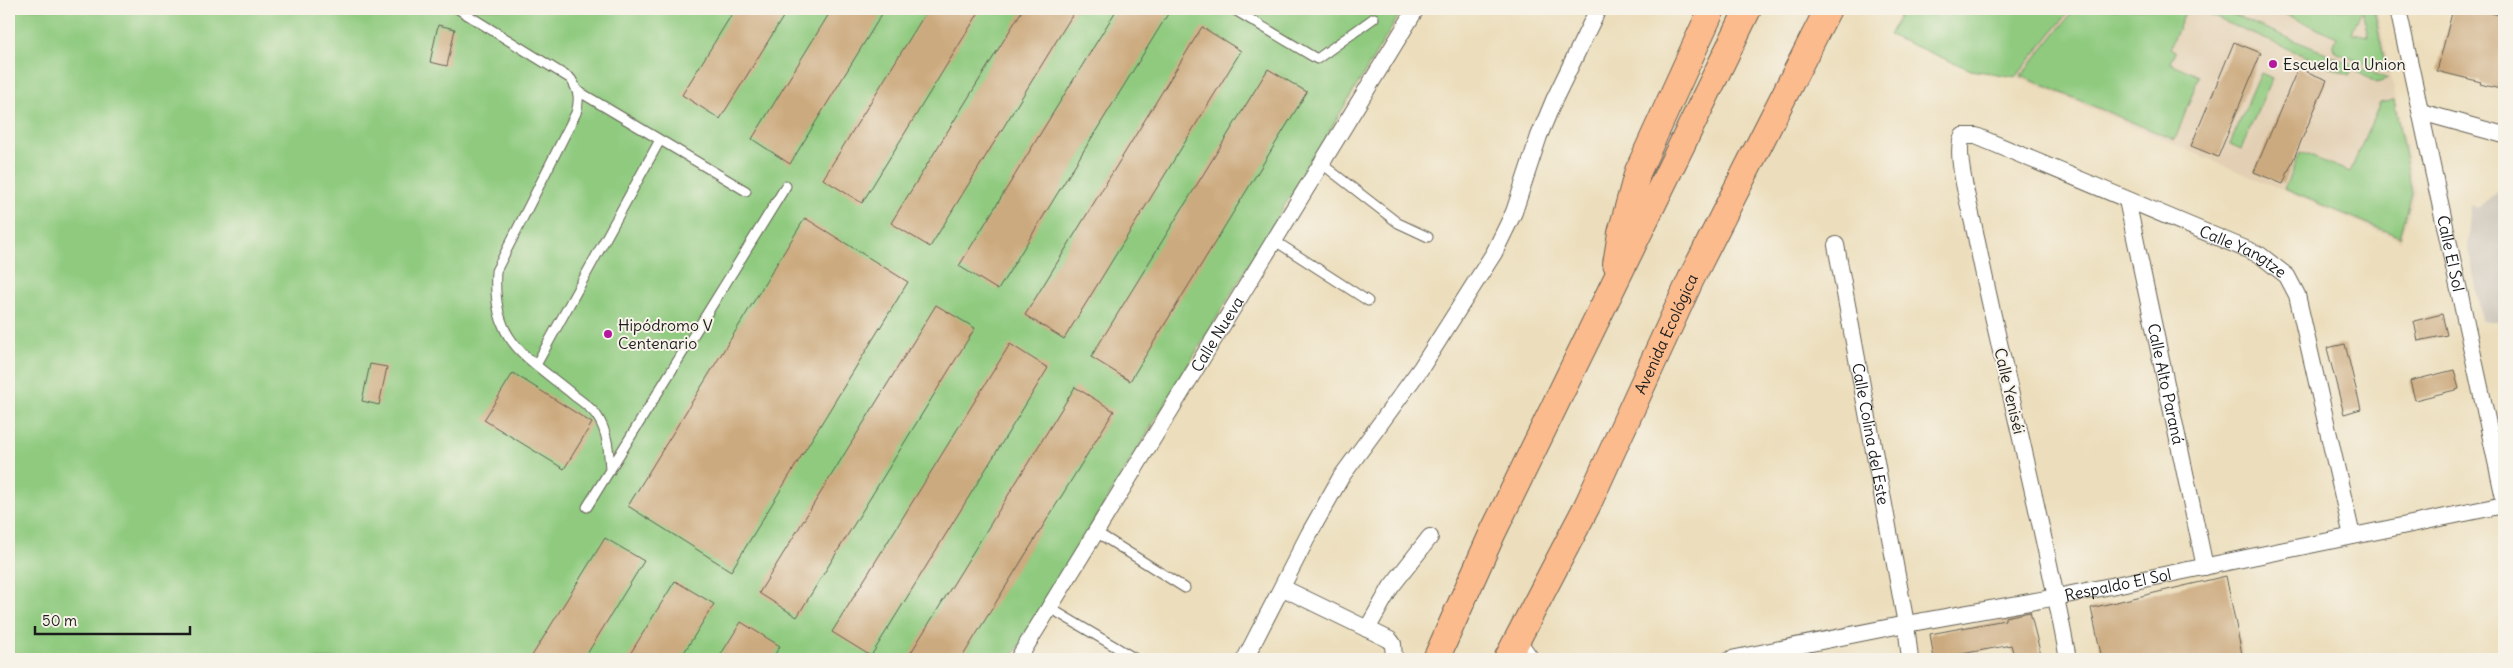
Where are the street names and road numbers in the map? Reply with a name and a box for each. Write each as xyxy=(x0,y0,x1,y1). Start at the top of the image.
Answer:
street label: Calle El Sol xyxy=(2433,213,2469,293)
street label: Calle Yangtze xyxy=(2196,221,2291,282)
street label: Avenida Ecológica xyxy=(1630,270,1702,397)
street label: Calle Nueva xyxy=(1186,293,1248,375)
street label: Calle Alto Paraná xyxy=(2143,321,2189,446)
street label: Calle Yeniséi xyxy=(1990,346,2030,436)
street label: Calle Colina del Este xyxy=(1848,361,1894,506)
street label: Respaldo El Sol xyxy=(2063,564,2173,605)

